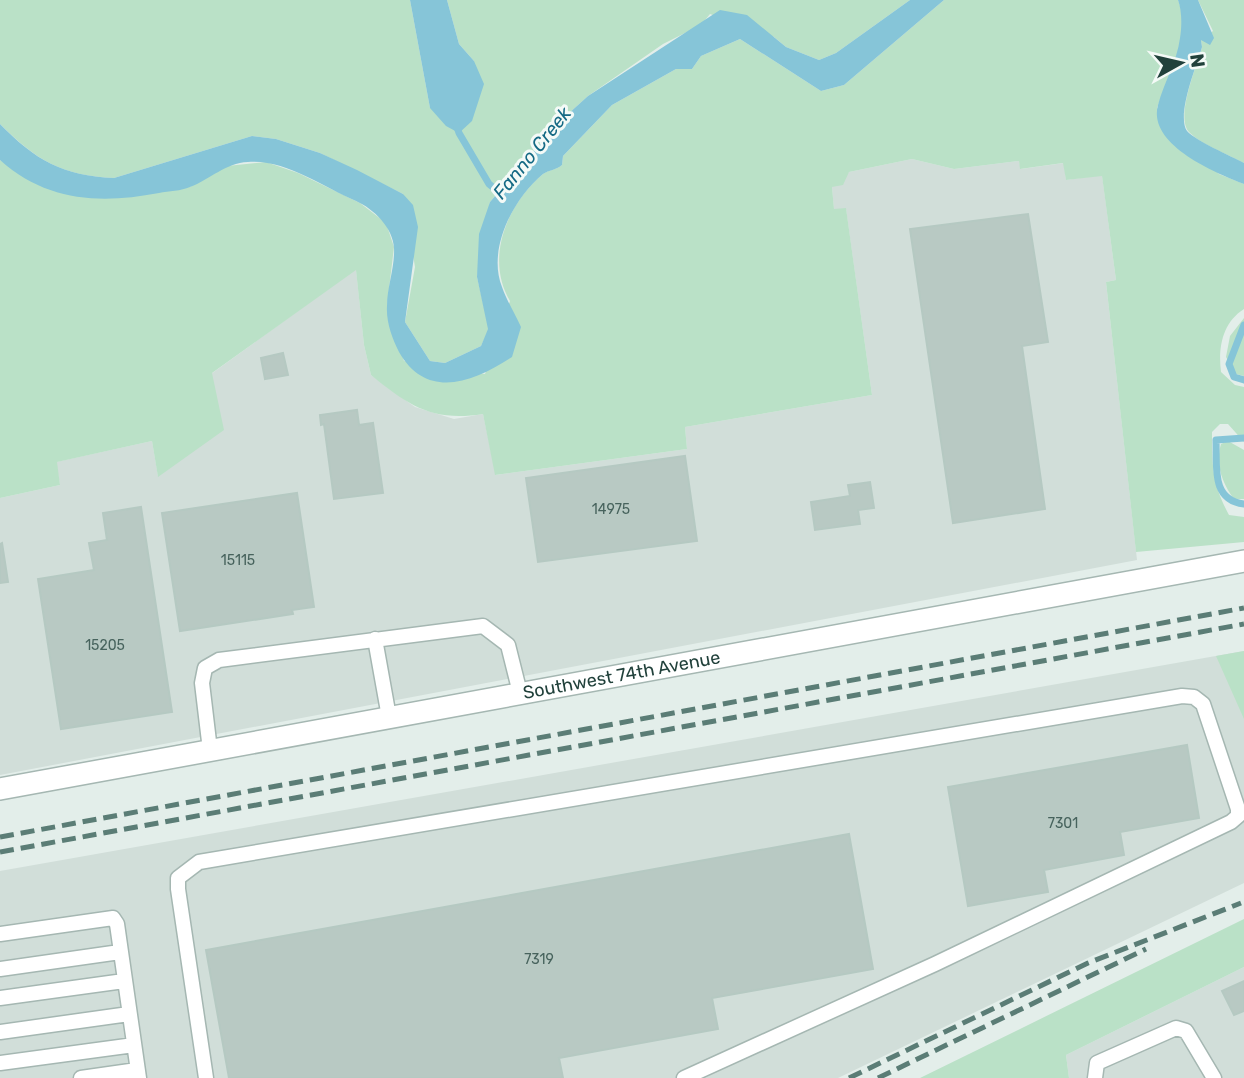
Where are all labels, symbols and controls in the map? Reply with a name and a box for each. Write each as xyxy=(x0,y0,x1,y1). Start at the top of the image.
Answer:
north arrow xyxy=(1146,28,1216,98)
text: N xyxy=(1185,52,1210,69)
water label: Fanno Creek xyxy=(488,102,576,204)
house number: 14975 xyxy=(592,501,630,518)
house number: 15115 xyxy=(221,552,255,569)
house number: 15205 xyxy=(85,637,125,654)
street label: Southwest 74th Avenue xyxy=(521,646,722,704)
house number: 7301 xyxy=(1048,815,1078,832)
house number: 7319 xyxy=(524,951,554,968)

